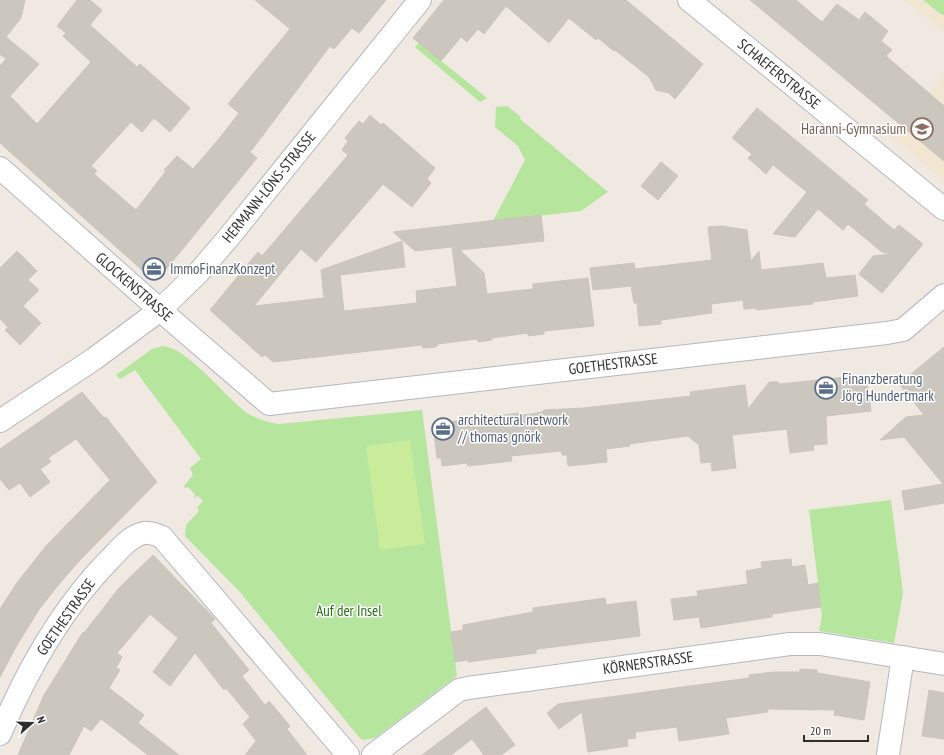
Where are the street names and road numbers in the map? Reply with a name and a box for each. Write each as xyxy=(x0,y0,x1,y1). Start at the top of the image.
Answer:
street label: SCHAEFERSTRASSE xyxy=(734,34,825,113)
street label: HERMANN-LÖNS-STRASSE xyxy=(218,127,319,246)
street label: GLOCKENSTRASSE xyxy=(92,248,177,325)
street label: GOETHESTRASSE xyxy=(567,349,659,378)
street label: GOETHESTRASSE xyxy=(32,575,99,659)
street label: KÖRNERSTRASSE xyxy=(602,647,694,678)

